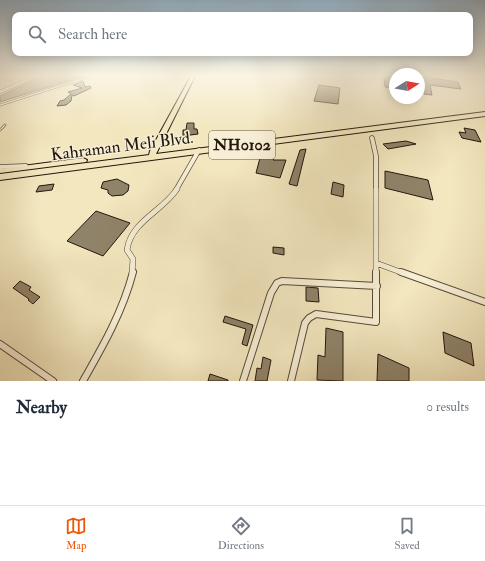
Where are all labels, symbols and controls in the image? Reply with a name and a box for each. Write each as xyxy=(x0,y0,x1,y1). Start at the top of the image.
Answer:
search box xyxy=(12,12,473,56)
icon: search xyxy=(26,23,48,45)
text: Search here xyxy=(58,25,127,44)
north arrow xyxy=(389,68,425,104)
street label: Kahraman Meli Blvd. xyxy=(50,127,194,165)
road number: NH0102 xyxy=(209,131,275,159)
text: Nearby xyxy=(16,397,67,418)
text: 0 results xyxy=(426,399,469,415)
tab: Map xyxy=(65,515,87,552)
tab: Directions xyxy=(218,515,264,552)
tab: Saved xyxy=(395,515,420,552)

